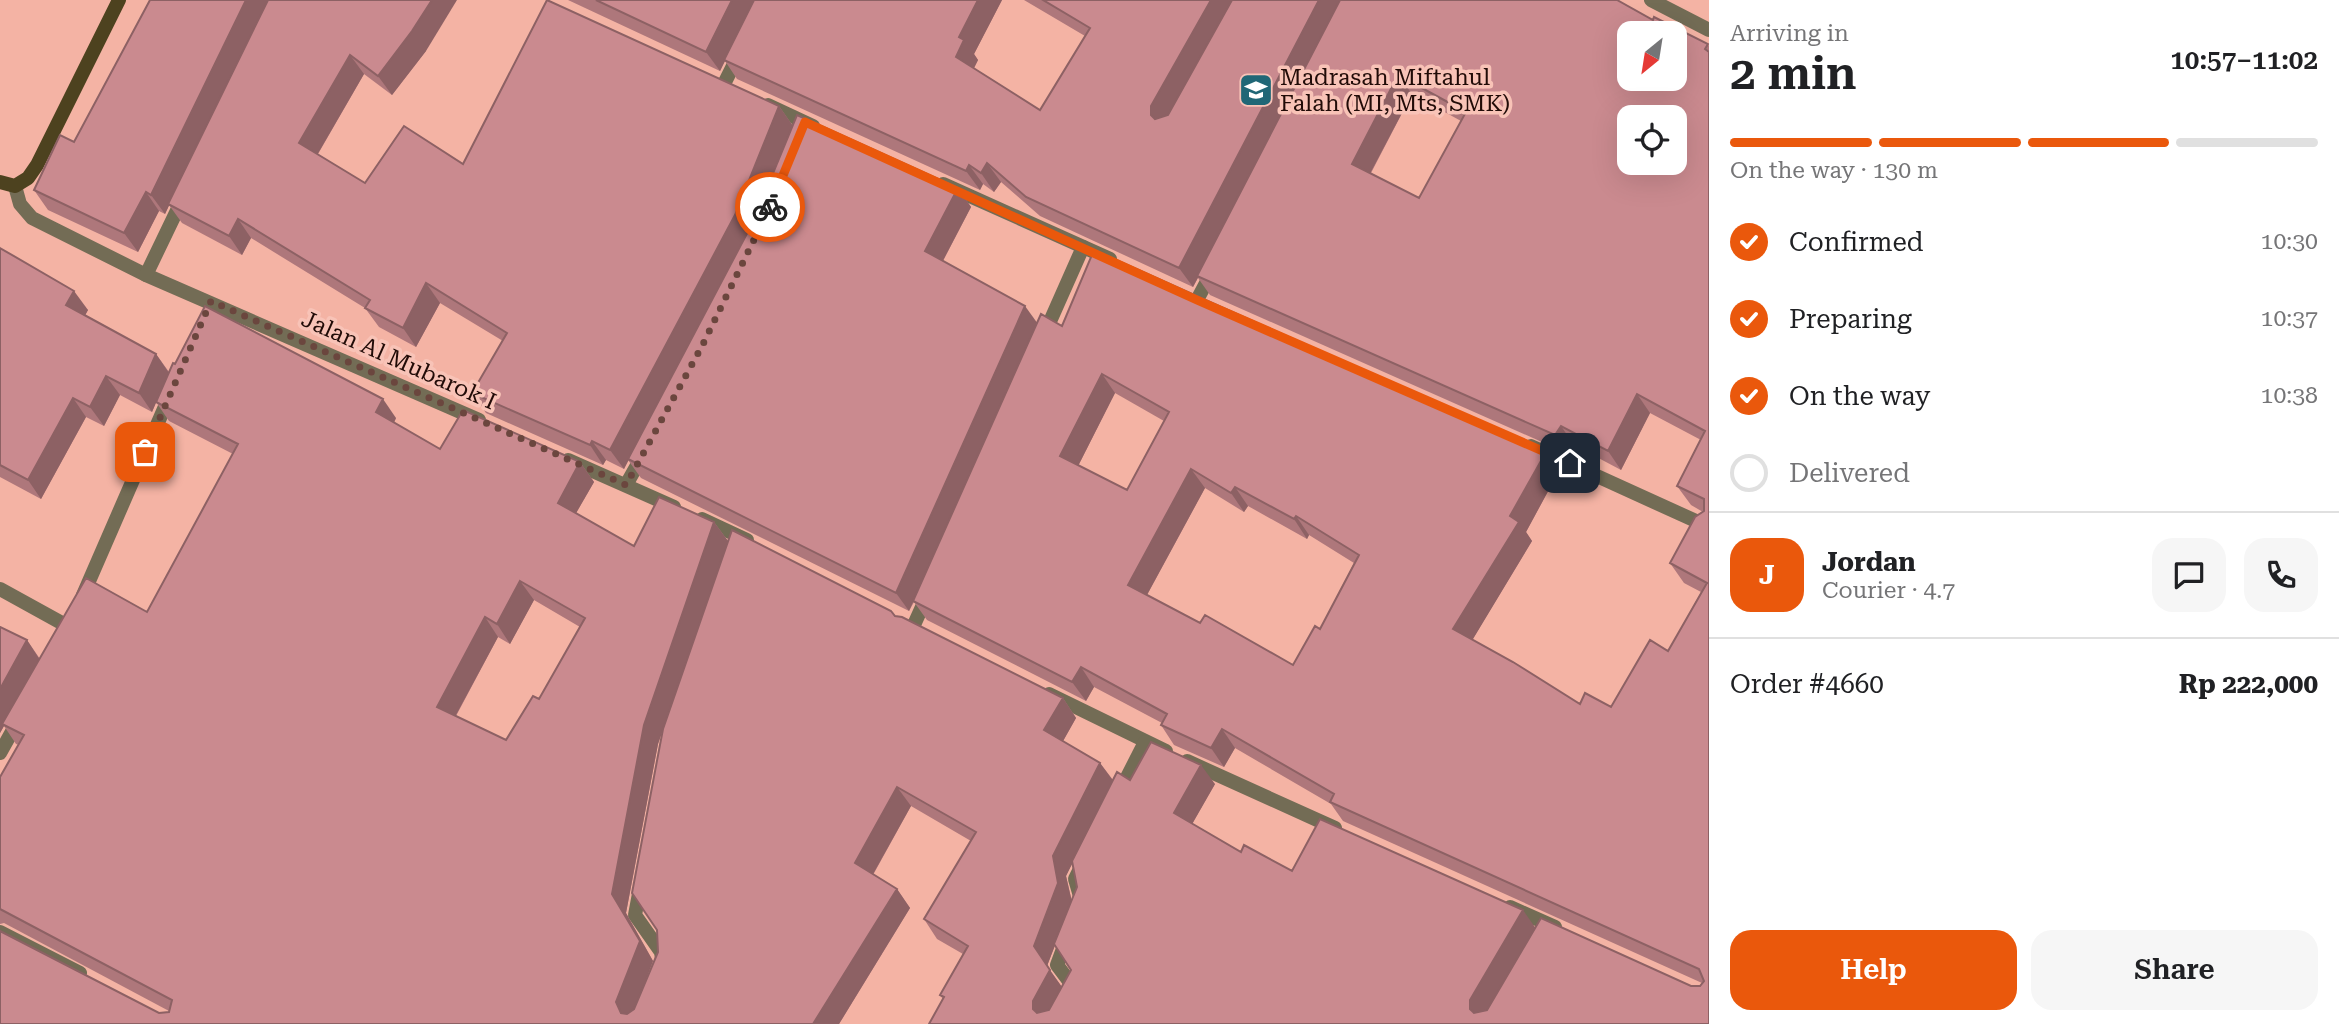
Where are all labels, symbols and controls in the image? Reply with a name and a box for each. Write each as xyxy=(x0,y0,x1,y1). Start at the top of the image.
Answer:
text: Arriving in xyxy=(1730,20,1849,47)
north arrow xyxy=(1617,21,1687,91)
map controls xyxy=(1617,21,1687,175)
text: 10:57–11:02 xyxy=(2170,45,2318,75)
text: 2 min xyxy=(1730,46,1857,100)
place label: Madrasah Miftahul Falah (MI, Mts, SMK) xyxy=(1280,64,1510,117)
school or university icon: Madrasah Miftahul Falah (MI, Mts, SMK) xyxy=(1237,71,1275,109)
button: locate xyxy=(1617,105,1687,175)
text: On the way · 130 m xyxy=(1730,157,1938,184)
courier xyxy=(735,172,805,242)
icon: bike xyxy=(751,188,789,226)
icon: check xyxy=(1730,223,1768,261)
text: Confirmed xyxy=(1789,227,1924,257)
text: 10:30 xyxy=(2261,228,2318,255)
icon: check xyxy=(1730,300,1768,338)
text: Preparing xyxy=(1789,304,1912,334)
street label: Jalan Al Mubarok I xyxy=(297,305,500,416)
text: 10:37 xyxy=(2261,305,2318,332)
icon: check xyxy=(1730,377,1768,415)
text: On the way xyxy=(1789,381,1930,411)
text: 10:38 xyxy=(2261,382,2318,409)
pin xyxy=(115,422,175,482)
icon: bag xyxy=(126,433,164,471)
pin xyxy=(1540,433,1600,493)
icon: home xyxy=(1551,444,1589,482)
text: Delivered xyxy=(1789,458,1910,488)
button: chat xyxy=(2152,538,2226,612)
button: phone xyxy=(2244,538,2318,612)
text: Jordan xyxy=(1822,547,1916,577)
text: J xyxy=(1759,560,1775,590)
text: Courier · 4.7 xyxy=(1822,577,1955,604)
text: Order #4660 xyxy=(1730,669,1884,699)
text: Rp 222,000 xyxy=(2179,669,2318,699)
button: Help xyxy=(1730,930,2017,1010)
button: Share xyxy=(2031,930,2318,1010)

